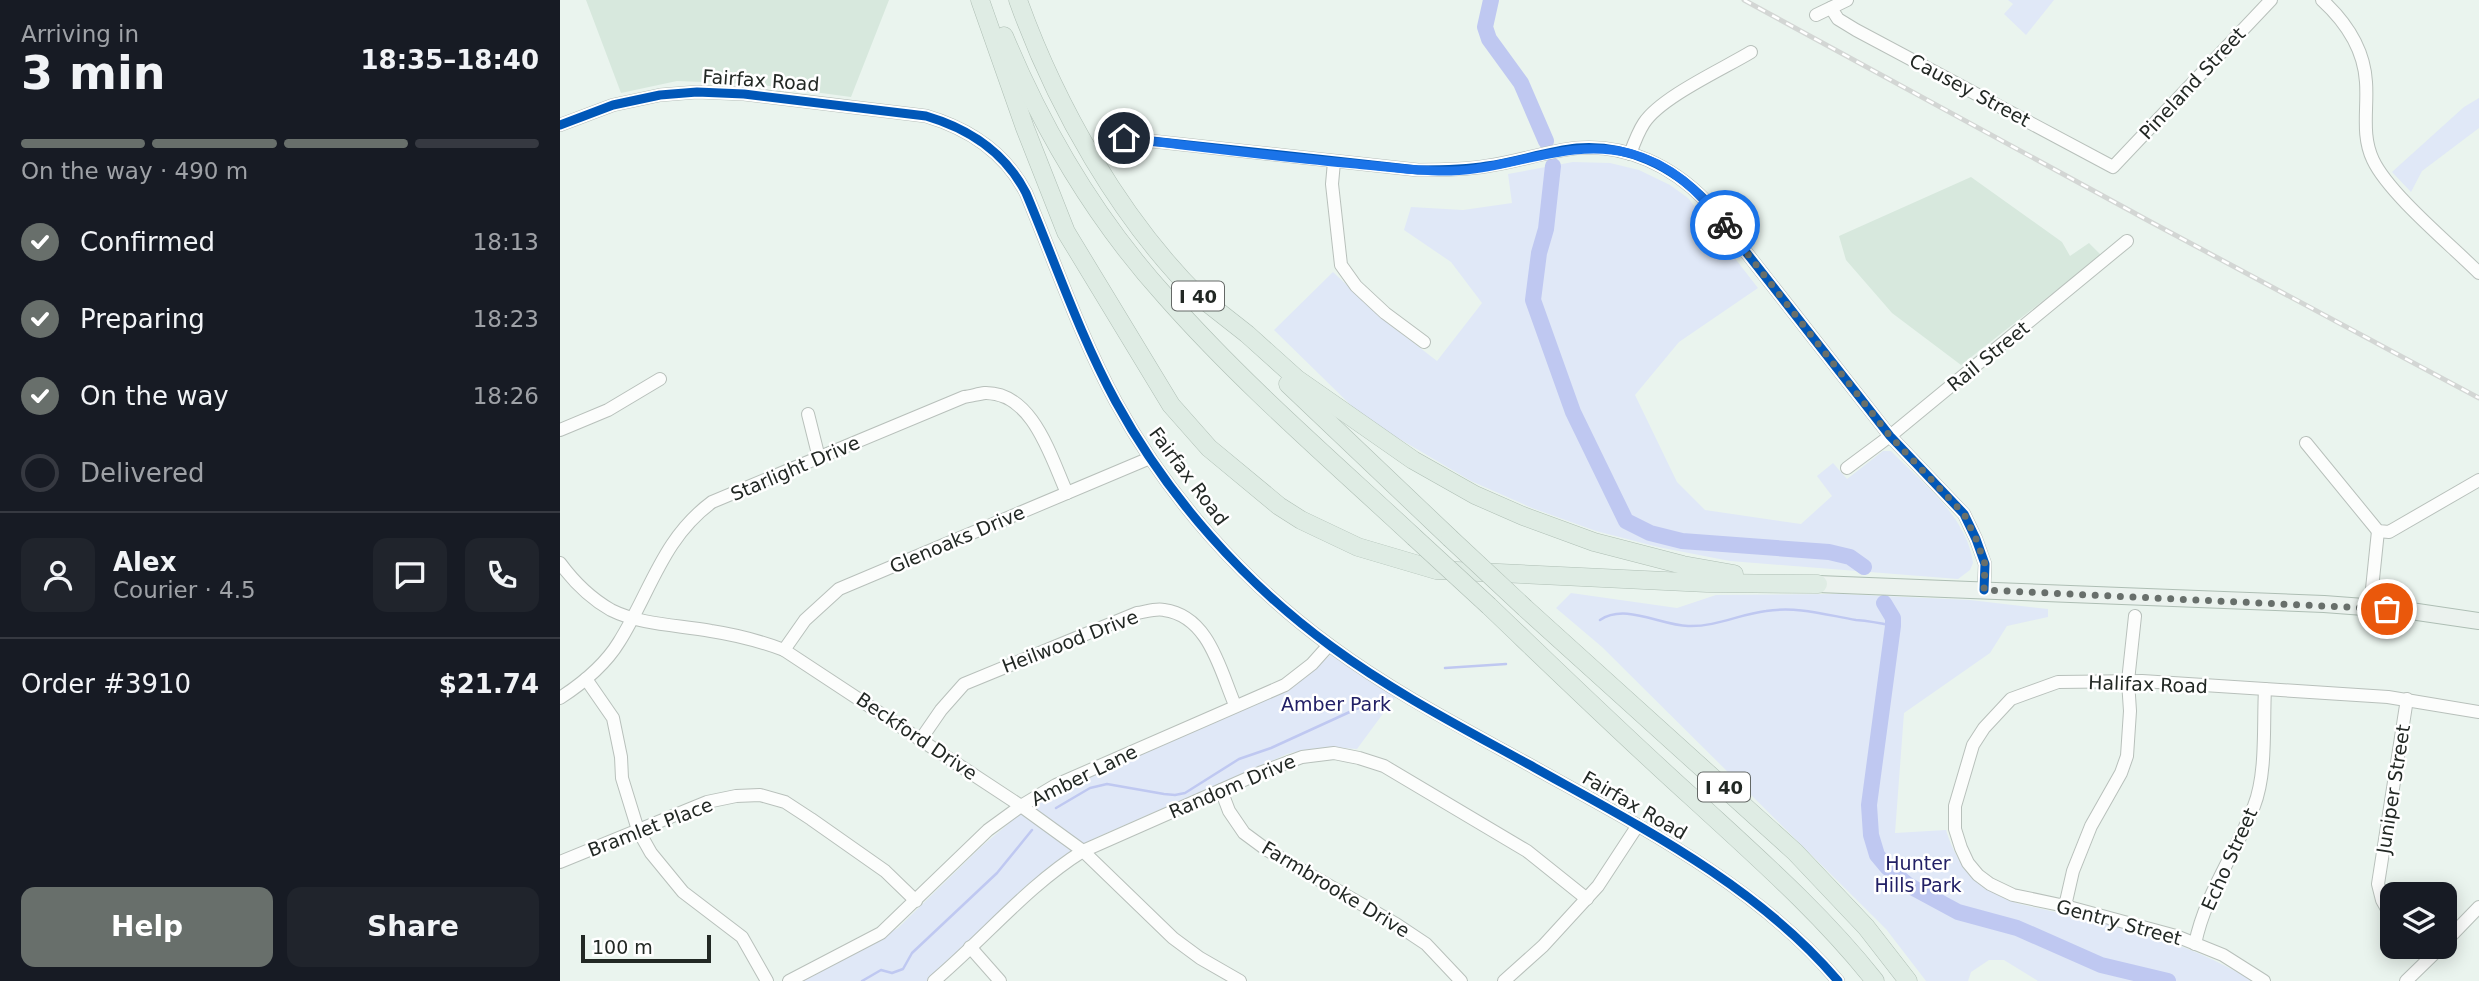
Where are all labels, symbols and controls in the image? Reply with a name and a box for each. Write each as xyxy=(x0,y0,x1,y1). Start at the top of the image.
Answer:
text: Arriving in xyxy=(21,21,139,47)
street label: Pineland Street xyxy=(2135,23,2249,143)
text: 18:35–18:40 xyxy=(360,45,539,75)
text: 3 min xyxy=(21,46,165,100)
street label: Causey Street xyxy=(1906,49,2034,131)
street label: Fairfax Road xyxy=(702,65,820,95)
pin xyxy=(1094,108,1154,168)
icon: home xyxy=(1105,119,1143,157)
text: On the way · 490 m xyxy=(21,158,248,184)
courier xyxy=(1690,190,1760,260)
icon: bike xyxy=(1706,206,1744,244)
icon: check xyxy=(21,223,59,261)
text: Confirmed xyxy=(80,227,215,257)
text: 18:13 xyxy=(473,229,539,255)
road number: I 40 xyxy=(1172,282,1224,310)
icon: check xyxy=(21,300,59,338)
text: Preparing xyxy=(80,304,205,334)
text: 18:23 xyxy=(473,306,539,332)
street label: Rail Street xyxy=(1943,316,2033,396)
icon: check xyxy=(21,377,59,415)
text: On the way xyxy=(80,381,229,411)
text: 18:26 xyxy=(473,383,539,409)
street label: Fairfax Road xyxy=(1145,423,1233,529)
street label: Starlight Drive xyxy=(727,431,863,505)
text: Delivered xyxy=(80,458,204,488)
street label: Glenoaks Drive xyxy=(886,501,1028,577)
button: person xyxy=(21,538,95,612)
button: chat xyxy=(373,538,447,612)
button: phone xyxy=(465,538,539,612)
text: Alex xyxy=(113,547,176,577)
text: Courier · 4.5 xyxy=(113,577,256,603)
pin xyxy=(2357,579,2417,639)
icon: bag xyxy=(2368,590,2406,628)
street label: Heilwood Drive xyxy=(999,605,1141,677)
text: Order #3910 xyxy=(21,669,191,699)
text: $21.74 xyxy=(439,669,539,699)
street label: Halifax Road xyxy=(2088,671,2208,697)
street label: Beckford Drive xyxy=(853,688,981,784)
park label: Amber Park xyxy=(1281,693,1391,715)
street label: Juniper Street xyxy=(2372,723,2414,856)
street label: Amber Lane xyxy=(1027,740,1141,810)
street label: Random Drive xyxy=(1165,749,1299,823)
street label: Fairfax Road xyxy=(1579,766,1691,844)
road number: I 40 xyxy=(1698,772,1750,802)
street label: Bramlet Place xyxy=(584,793,716,861)
street label: Echo Street xyxy=(2197,804,2261,914)
street label: Farmbrooke Drive xyxy=(1258,836,1414,942)
park label: Hunter Hills Park xyxy=(1874,852,1962,896)
map controls xyxy=(2380,882,2457,959)
button: layers xyxy=(2380,882,2457,959)
button: Help xyxy=(21,887,273,967)
button: Share xyxy=(287,887,539,967)
street label: Gentry Street xyxy=(2054,895,2184,949)
scale bar xyxy=(581,932,710,964)
text: 100 m xyxy=(592,936,653,958)

